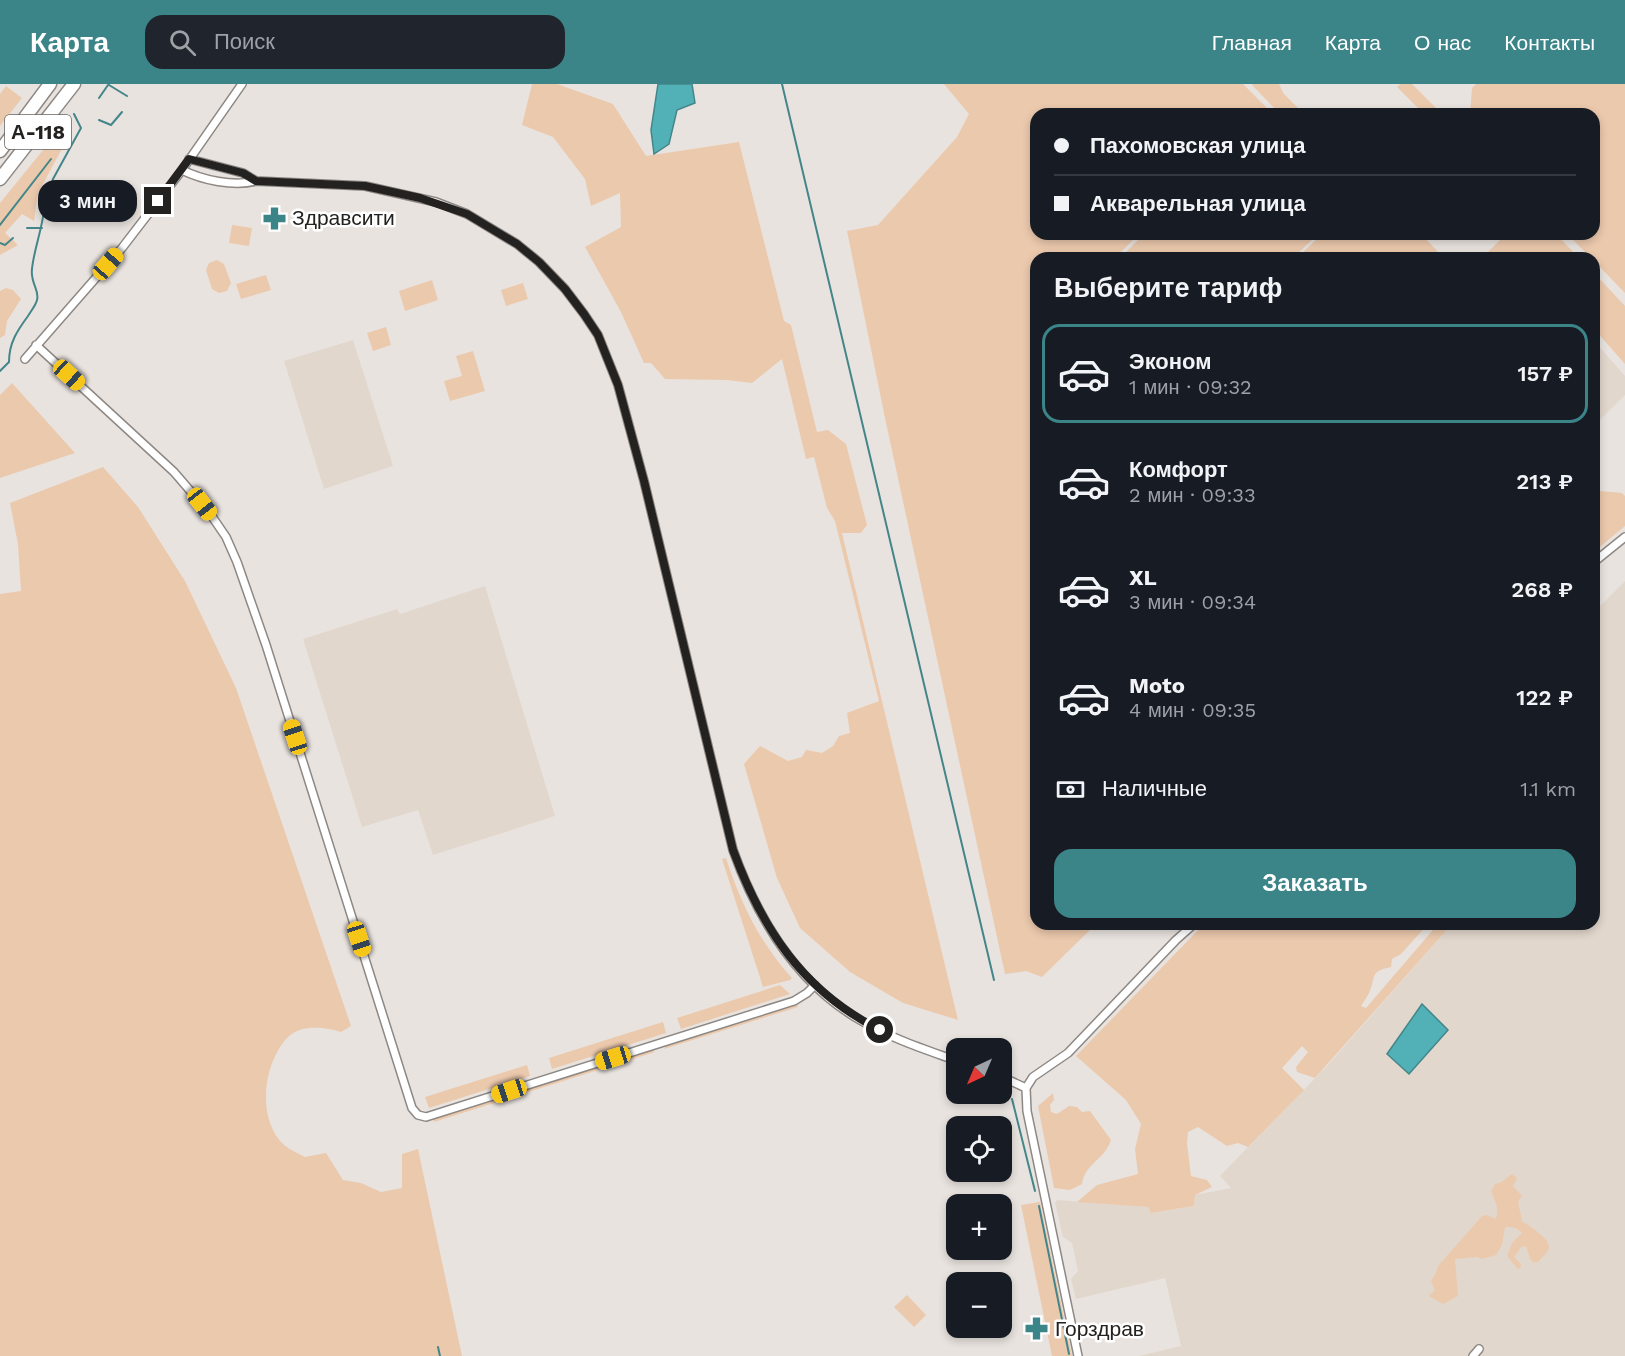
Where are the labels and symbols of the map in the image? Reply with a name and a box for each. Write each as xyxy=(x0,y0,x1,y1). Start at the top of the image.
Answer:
road number: А-118 xyxy=(5,115,71,149)
callout: 3 мин xyxy=(38,180,137,222)
route end xyxy=(144,187,171,214)
pharmacy icon: Здравсити xyxy=(261,205,287,231)
place label: Здравсити xyxy=(292,205,395,230)
car xyxy=(89,245,127,283)
car xyxy=(50,356,88,394)
car xyxy=(184,484,220,524)
car xyxy=(281,717,309,757)
car xyxy=(345,919,373,959)
route start xyxy=(866,1016,893,1043)
north arrow xyxy=(946,1038,1012,1104)
car xyxy=(593,1044,633,1072)
car xyxy=(489,1077,529,1105)
pharmacy icon: Горздрав xyxy=(1024,1316,1050,1342)
place label: Горздрав xyxy=(1055,1316,1144,1341)

